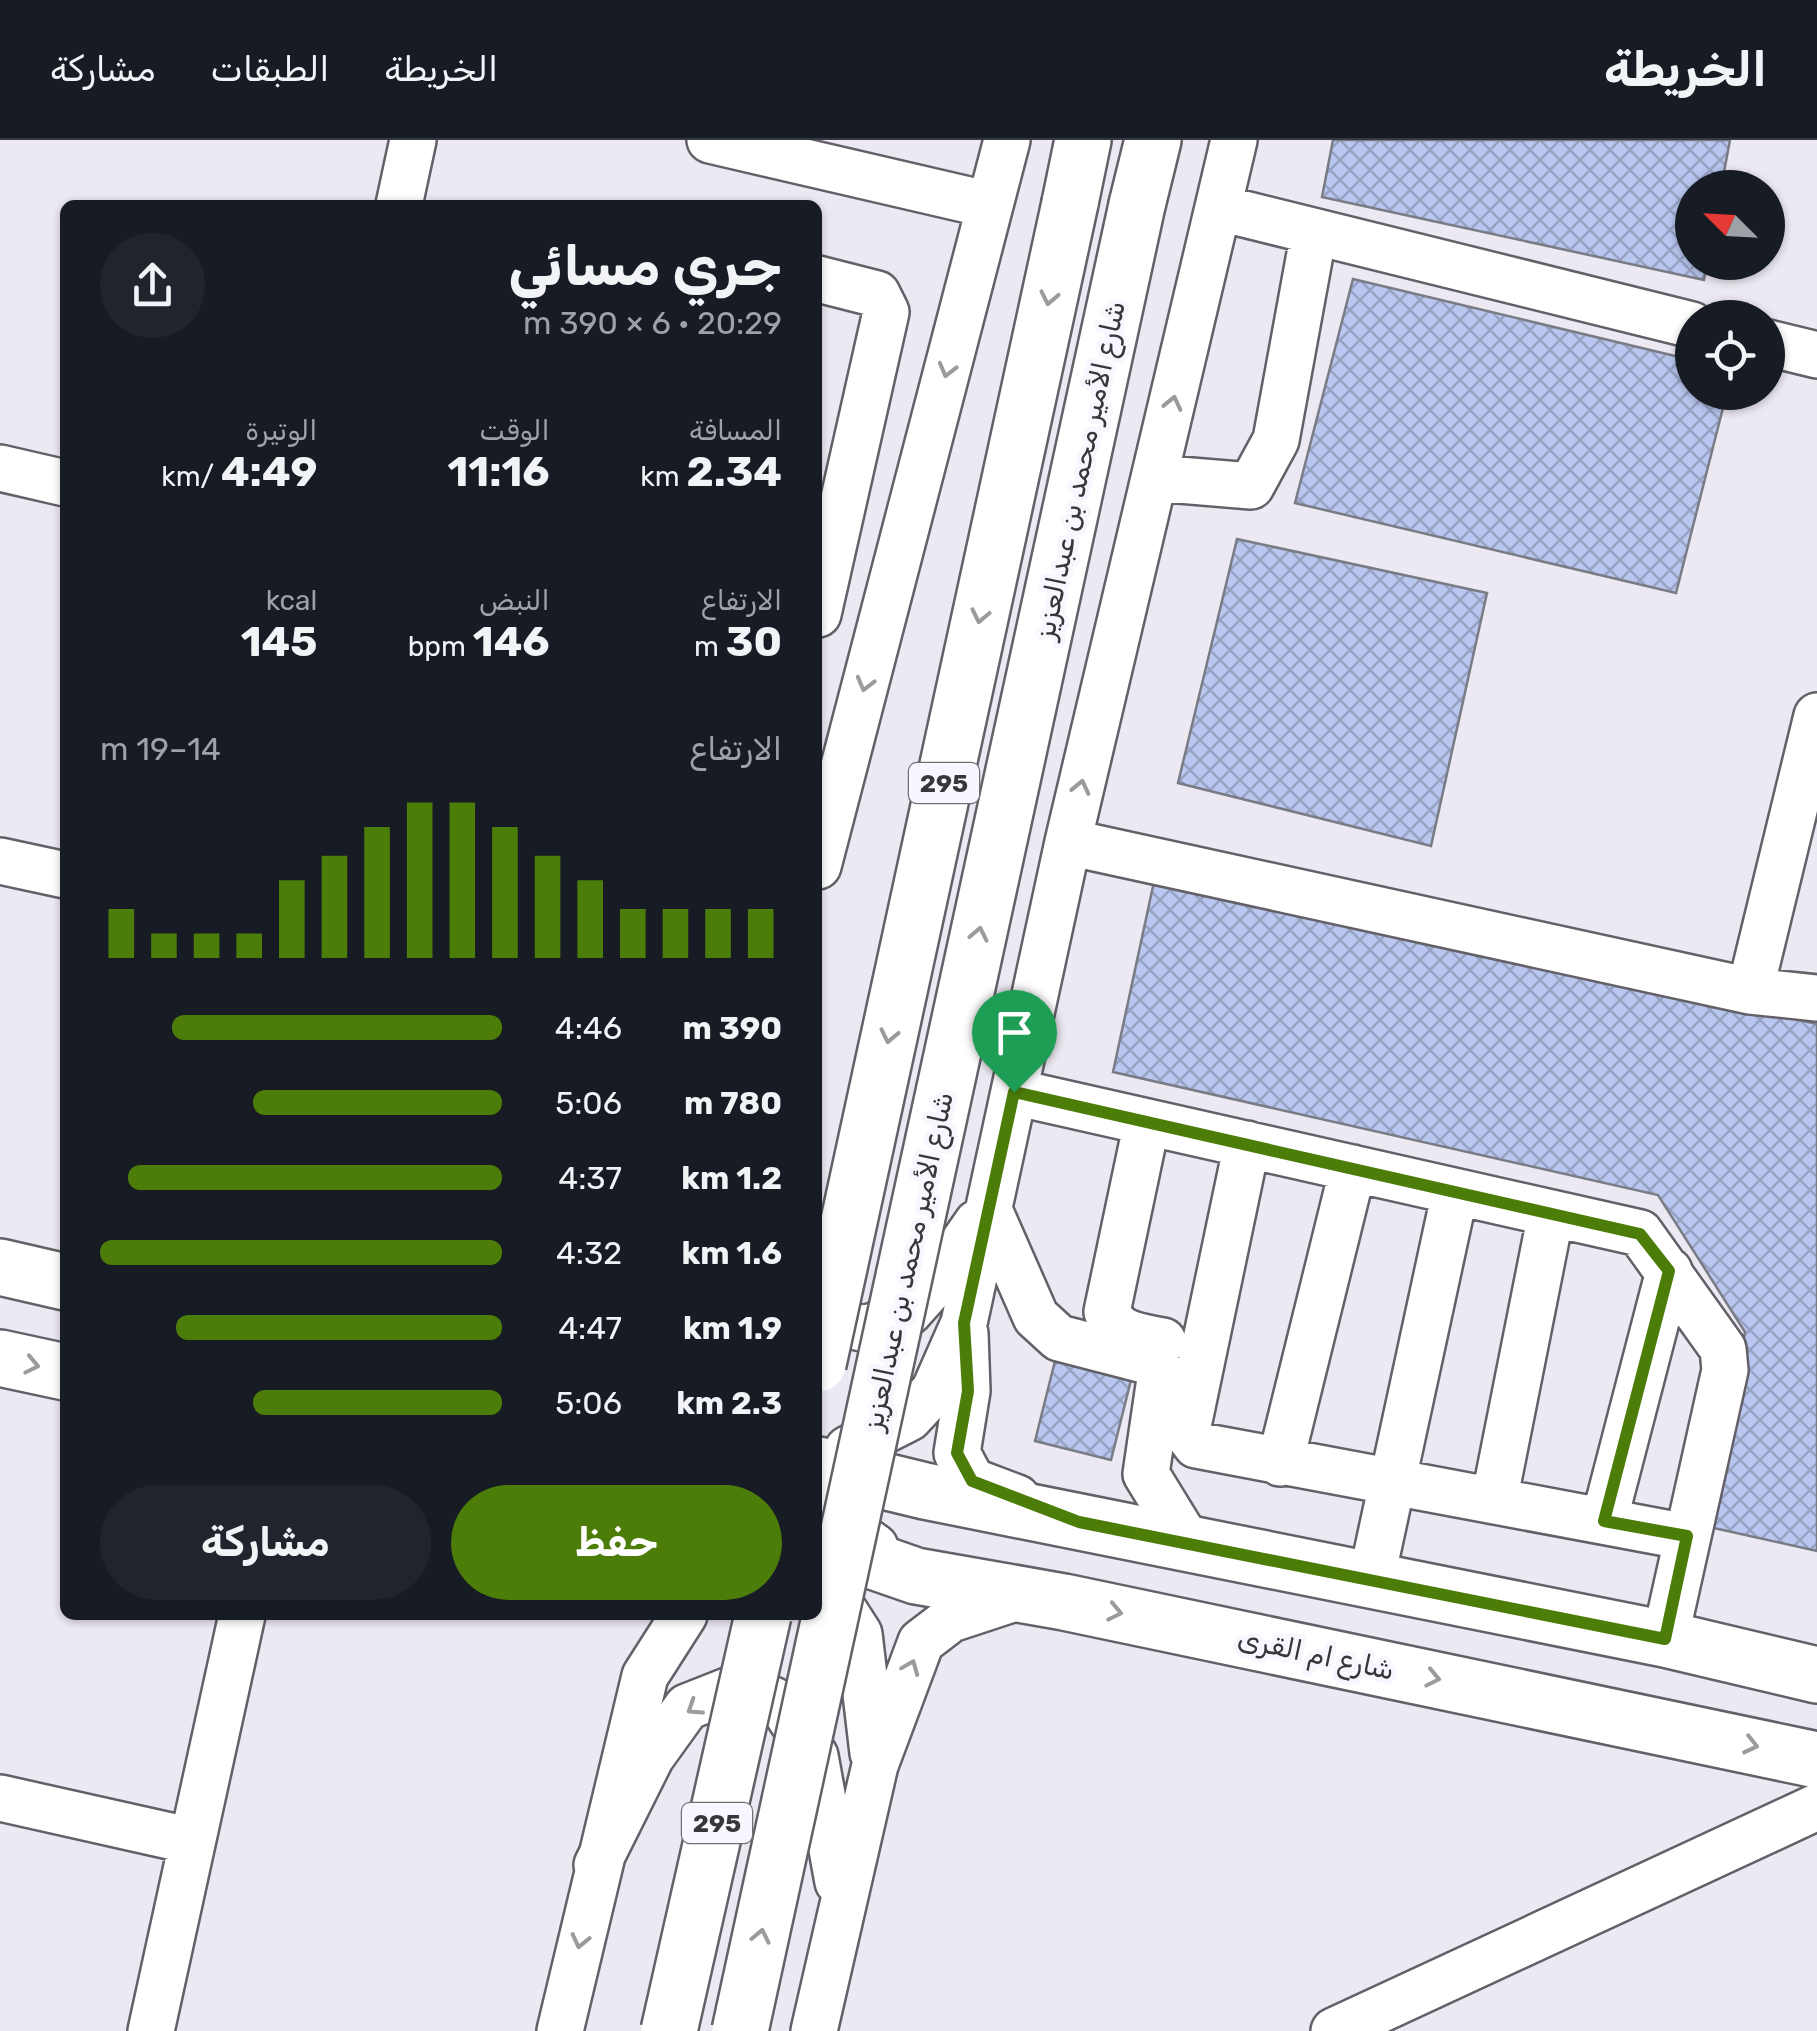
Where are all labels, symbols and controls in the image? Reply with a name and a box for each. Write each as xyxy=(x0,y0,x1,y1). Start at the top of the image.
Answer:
text: الخريطة xyxy=(1604,41,1767,98)
text: مشاركة xyxy=(50,48,156,90)
text: الطبقات xyxy=(211,48,329,90)
text: الخريطة xyxy=(384,48,498,90)
north arrow xyxy=(1675,170,1785,280)
map controls xyxy=(1675,170,1785,410)
button: share xyxy=(100,233,205,338)
text: جري مسائي xyxy=(508,234,782,299)
one-way arrow xyxy=(1040,289,1061,306)
street label: شارع الأمير محمد بن عبدالعزيز xyxy=(1028,298,1135,645)
button: locate xyxy=(1675,300,1785,410)
text: 20:29 · 6 × 390 m xyxy=(523,304,782,342)
one-way arrow xyxy=(938,361,959,378)
one-way arrow xyxy=(1161,395,1182,412)
text: الوتيرة xyxy=(245,414,317,447)
text: الوقت xyxy=(479,414,550,447)
text: المسافة xyxy=(689,414,782,447)
text: 4:49 xyxy=(221,447,317,497)
text: 11:16 xyxy=(447,447,550,497)
text: 2.34 xyxy=(686,447,782,497)
text: /km xyxy=(161,460,221,493)
text: km xyxy=(640,460,686,493)
text: kcal xyxy=(266,584,317,617)
text: النبض xyxy=(479,584,550,617)
text: الارتفاع xyxy=(701,584,782,617)
one-way arrow xyxy=(971,607,992,624)
text: 145 xyxy=(241,617,317,667)
text: 146 xyxy=(473,617,550,667)
text: 30 xyxy=(726,617,782,667)
text: bpm xyxy=(408,630,473,663)
text: m xyxy=(694,630,726,663)
one-way arrow xyxy=(856,675,877,692)
text: 14–19 m xyxy=(100,730,221,768)
text: الارتفاع xyxy=(690,730,782,768)
road number: 295 xyxy=(909,763,979,803)
one-way arrow xyxy=(1070,779,1091,796)
one-way arrow xyxy=(967,926,988,943)
pin xyxy=(972,990,1057,1093)
icon: arrive xyxy=(987,1005,1042,1060)
text: 4:46 xyxy=(555,1009,622,1047)
text: 390 m xyxy=(682,1009,782,1047)
one-way arrow xyxy=(880,1027,901,1044)
text: 5:06 xyxy=(555,1084,622,1122)
text: 780 m xyxy=(684,1084,782,1122)
street label: شارع الأمير محمد بن عبدالعزيز xyxy=(856,1089,963,1436)
text: 4:37 xyxy=(558,1159,622,1197)
text: 1.2 km xyxy=(681,1159,782,1197)
text: 4:32 xyxy=(556,1234,622,1272)
text: 1.6 km xyxy=(681,1234,782,1272)
text: 4:47 xyxy=(558,1309,622,1347)
text: 1.9 km xyxy=(683,1309,782,1347)
one-way arrow xyxy=(24,1353,41,1374)
text: 5:06 xyxy=(555,1384,622,1422)
text: 2.3 km xyxy=(676,1384,782,1422)
button: مشاركة xyxy=(100,1485,431,1600)
button: حفظ xyxy=(451,1485,782,1600)
one-way arrow xyxy=(1106,1601,1123,1622)
street label: شارع ام القرى xyxy=(1234,1621,1397,1690)
one-way arrow xyxy=(900,1659,920,1677)
one-way arrow xyxy=(1425,1667,1442,1688)
one-way arrow xyxy=(687,1696,705,1715)
one-way arrow xyxy=(1743,1734,1760,1755)
road number: 295 xyxy=(682,1803,752,1843)
one-way arrow xyxy=(749,1928,770,1945)
one-way arrow xyxy=(571,1932,592,1949)

